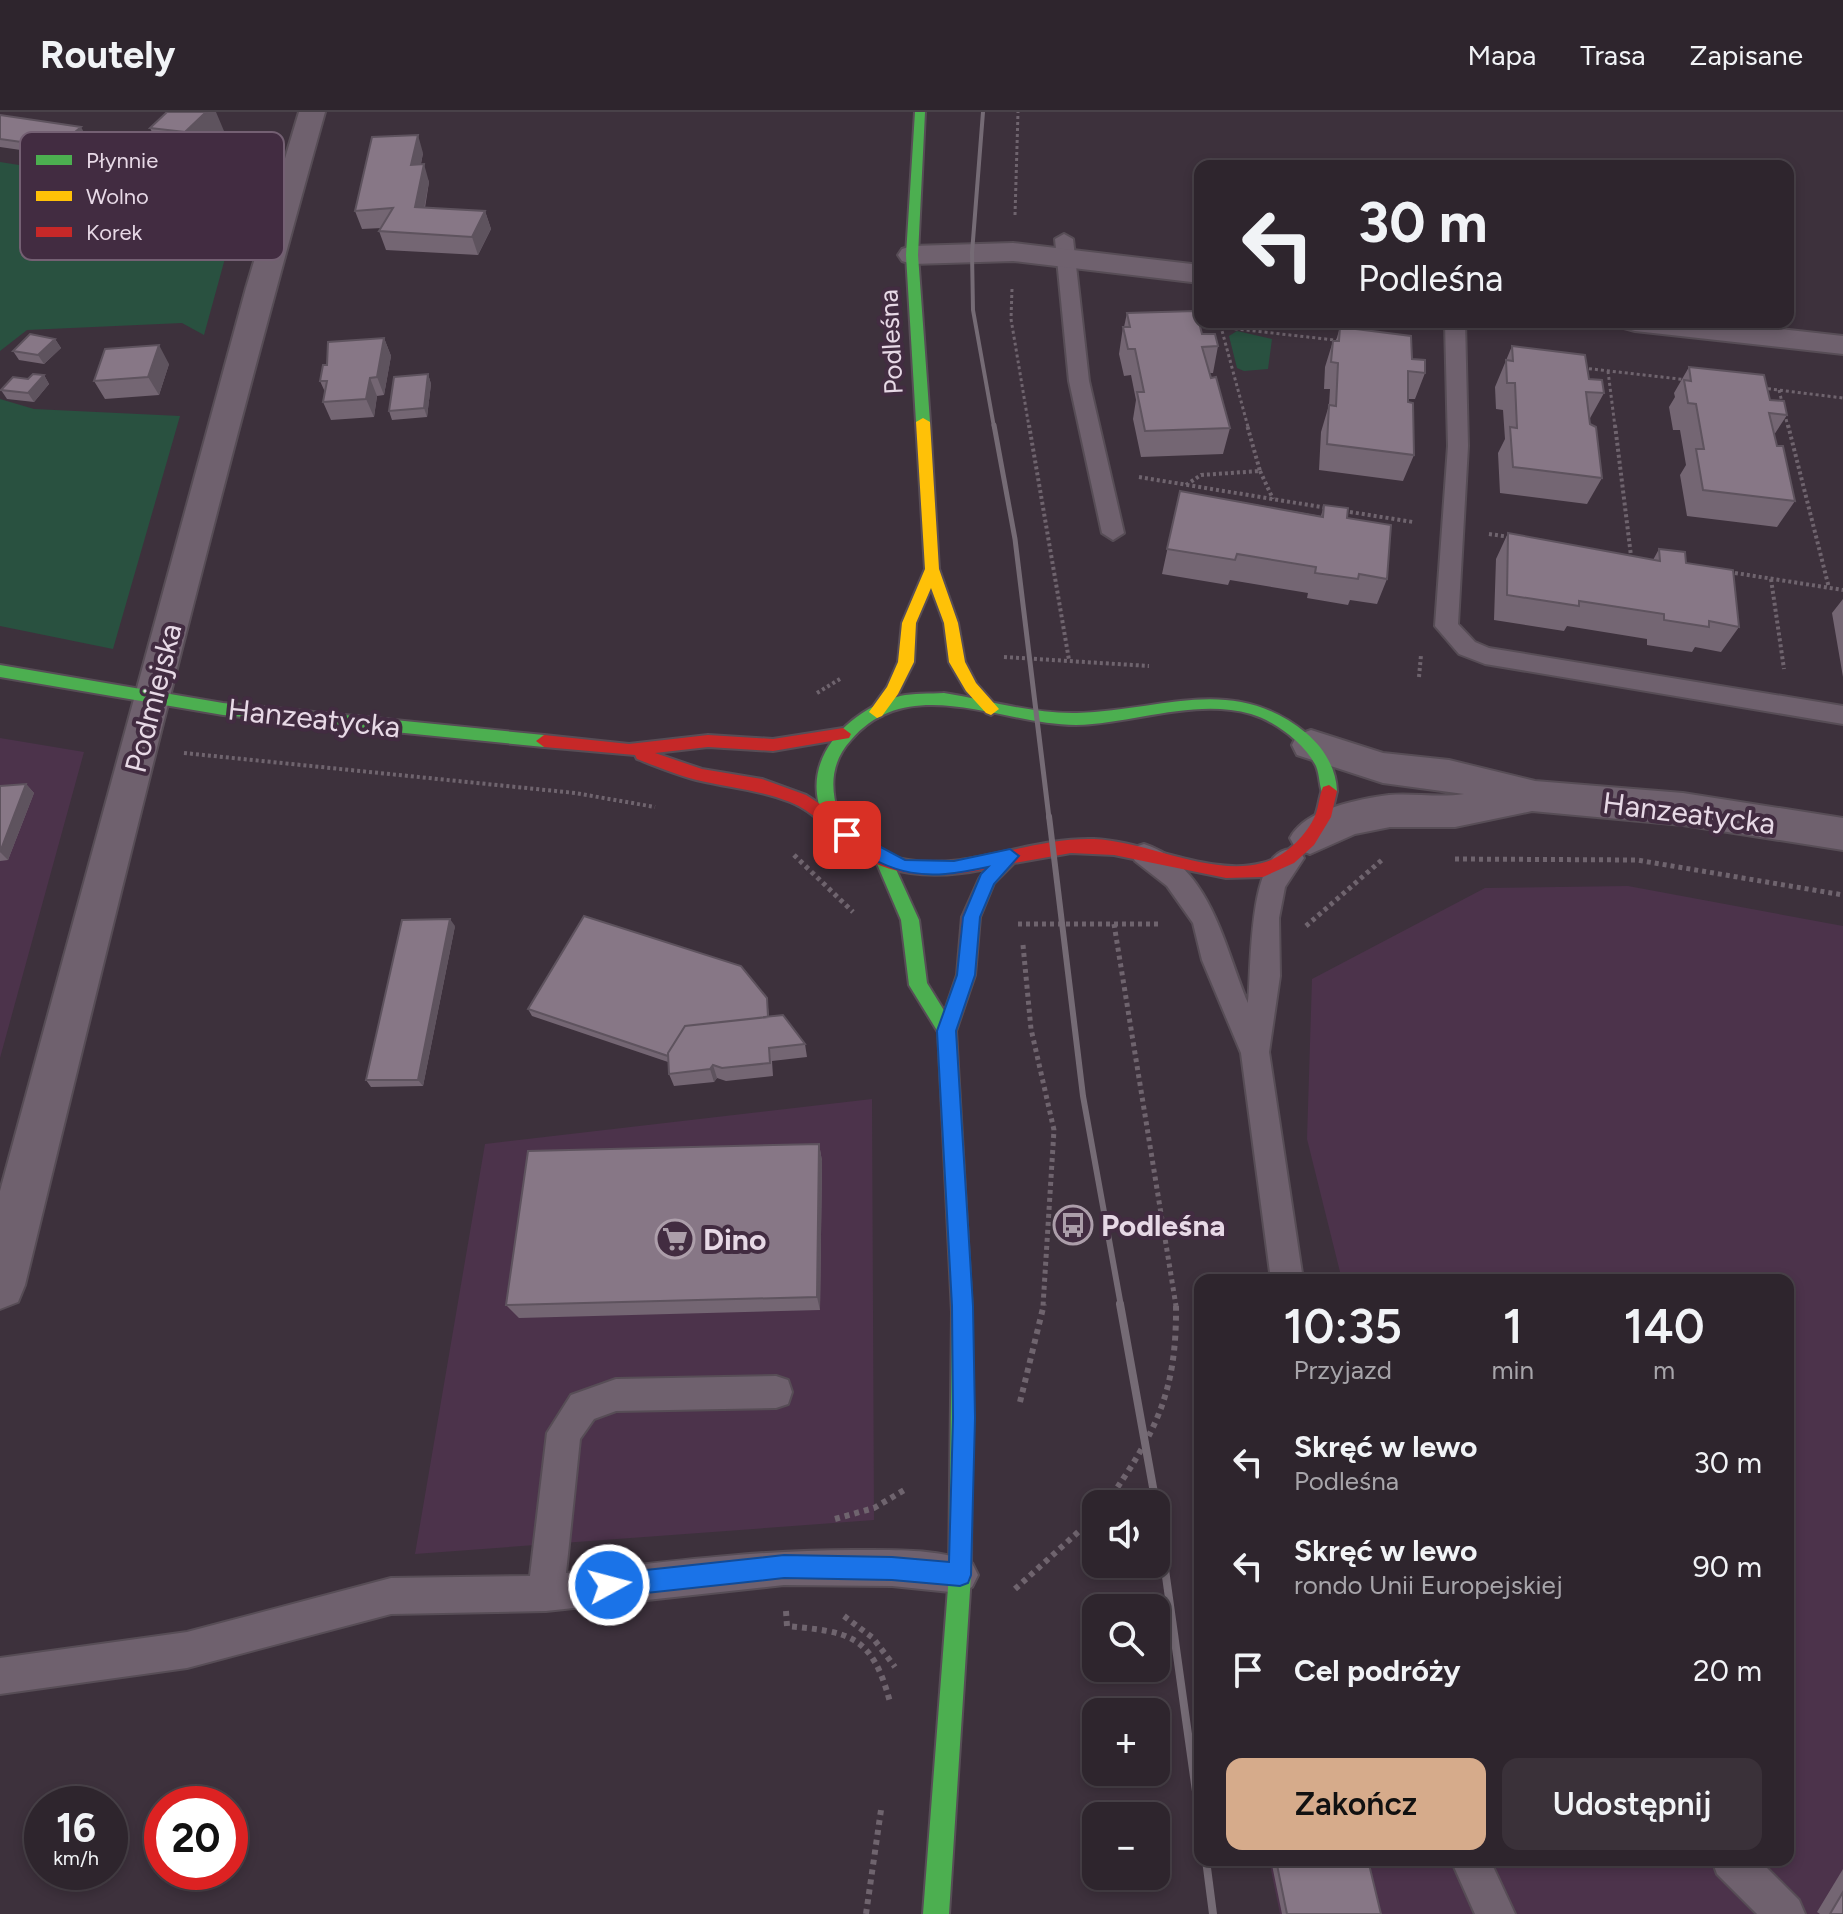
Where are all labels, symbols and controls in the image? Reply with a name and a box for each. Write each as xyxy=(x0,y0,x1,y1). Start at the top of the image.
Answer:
text: Routely xyxy=(40,32,175,78)
text: Mapa xyxy=(1467,38,1536,72)
text: Trasa xyxy=(1580,38,1645,72)
text: Zapisane xyxy=(1689,38,1803,72)
legend xyxy=(20,132,284,260)
text: Płynnie xyxy=(86,147,158,174)
text: Wolno xyxy=(86,183,149,210)
text: 30 m xyxy=(1358,189,1488,256)
icon: left xyxy=(1226,192,1330,296)
text: Korek xyxy=(86,219,142,246)
text: Podleśna xyxy=(1358,257,1503,300)
street label: Podleśna xyxy=(872,289,910,395)
street label: Podmiejska xyxy=(117,620,189,776)
street label: Hanzeatycka xyxy=(226,691,402,745)
street label: Hanzeatycka xyxy=(1601,784,1777,842)
pin xyxy=(813,801,881,869)
icon: arrive xyxy=(825,813,869,857)
bus stop icon: Podleśna xyxy=(1052,1204,1094,1246)
place label: Podleśna xyxy=(1101,1207,1226,1244)
supermarket icon: Dino xyxy=(654,1218,696,1260)
place label: Dino xyxy=(703,1221,766,1258)
text: 10:35 xyxy=(1283,1297,1402,1355)
text: 1 xyxy=(1503,1297,1523,1355)
text: 140 xyxy=(1623,1297,1705,1355)
text: Przyjazd xyxy=(1294,1354,1392,1386)
text: min xyxy=(1491,1354,1534,1386)
text: m xyxy=(1653,1354,1675,1386)
text: Skręć w lewo xyxy=(1294,1428,1477,1465)
icon: left xyxy=(1226,1440,1270,1484)
text: 30 m xyxy=(1694,1444,1762,1481)
text: Podleśna xyxy=(1294,1465,1399,1497)
map controls xyxy=(1082,1490,1170,1890)
button: sound xyxy=(1082,1490,1170,1578)
text: Skręć w lewo xyxy=(1294,1532,1477,1569)
position arrow xyxy=(567,1543,651,1627)
icon: left xyxy=(1226,1544,1270,1588)
text: 90 m xyxy=(1693,1548,1762,1585)
text: rondo Unii Europejskiej xyxy=(1294,1569,1563,1601)
button: search xyxy=(1082,1594,1170,1682)
icon: arrive xyxy=(1226,1648,1270,1692)
text: Cel podróży xyxy=(1294,1652,1461,1689)
text: 20 m xyxy=(1693,1652,1762,1689)
button: + xyxy=(1082,1698,1170,1786)
button: Zakończ xyxy=(1226,1758,1486,1850)
button: Udostępnij xyxy=(1502,1758,1762,1850)
speed limit sign: 20 xyxy=(144,1786,248,1890)
button: − xyxy=(1082,1802,1170,1890)
text: 16 xyxy=(56,1804,96,1852)
text: km/h xyxy=(53,1846,99,1870)

